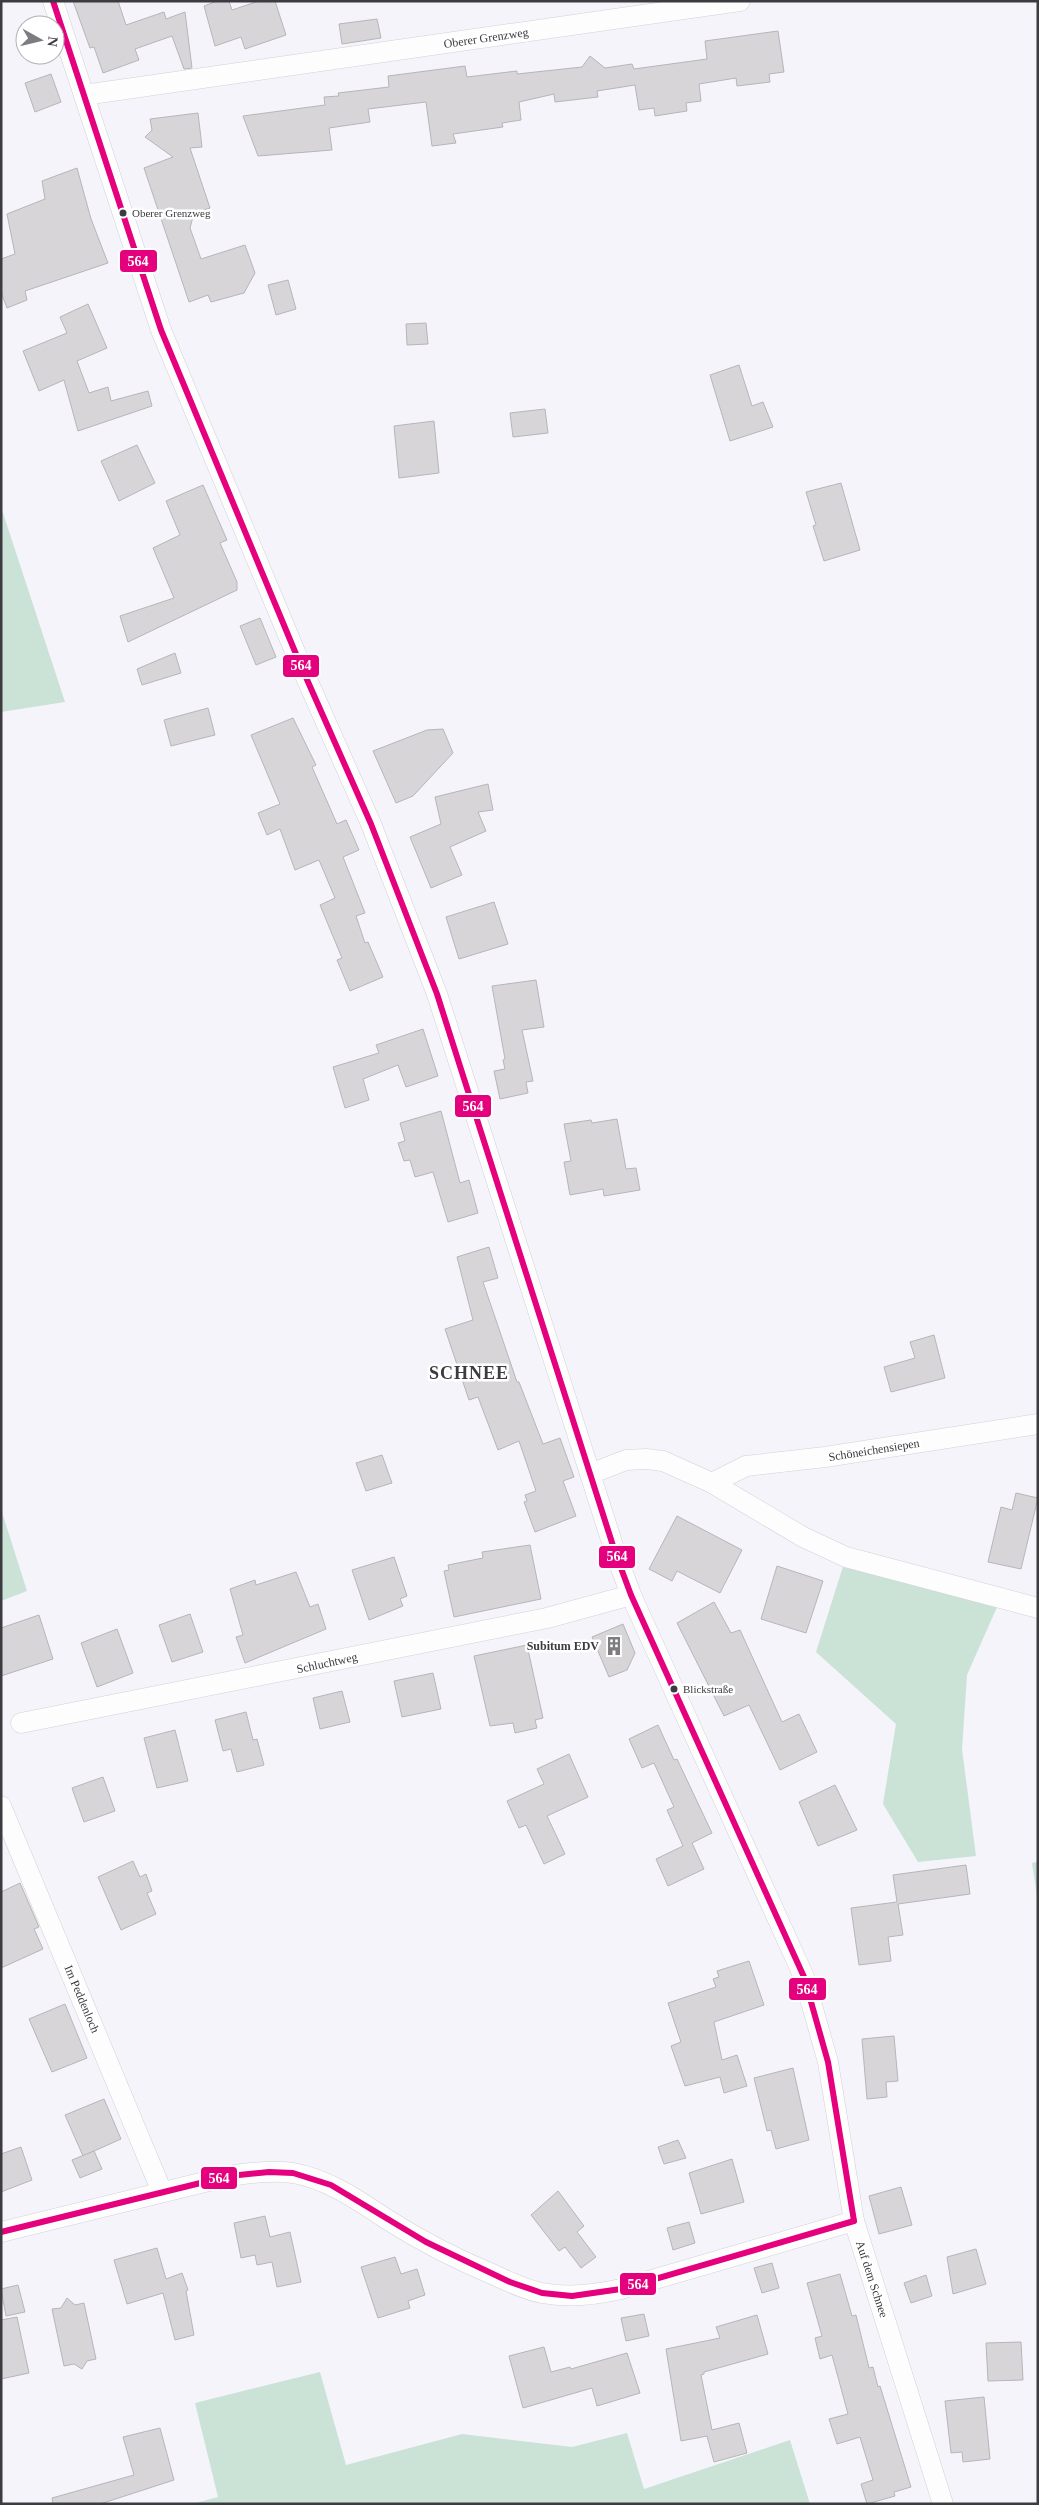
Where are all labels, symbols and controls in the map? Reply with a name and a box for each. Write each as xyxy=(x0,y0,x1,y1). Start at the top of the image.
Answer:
north arrow xyxy=(15,15,65,65)
street label: Oberer Grenzweg xyxy=(443,25,529,51)
text: N xyxy=(44,36,61,48)
place label: Oberer Grenzweg xyxy=(132,207,211,219)
marker: Oberer Grenzweg xyxy=(118,208,128,218)
line badge: 564 xyxy=(119,249,158,273)
text: 564 xyxy=(128,254,149,269)
line badge: 564 xyxy=(282,654,320,678)
text: 564 xyxy=(291,658,312,673)
line badge: 564 xyxy=(454,1094,492,1118)
text: 564 xyxy=(463,1099,484,1114)
district label: SCHNEE xyxy=(429,1363,509,1383)
street label: Schöneichensiepen xyxy=(827,1436,921,1464)
line badge: 564 xyxy=(598,1545,636,1569)
text: 564 xyxy=(607,1549,628,1564)
building icon: Subitum EDV xyxy=(603,1635,625,1657)
place label: Subitum EDV xyxy=(527,1639,599,1653)
street label: Schluchtweg xyxy=(295,1650,359,1676)
place label: Blickstraße xyxy=(683,1683,733,1695)
marker: Blickstraße xyxy=(669,1684,679,1694)
street label: Im Peddenloch xyxy=(61,1963,103,2035)
line badge: 564 xyxy=(788,1977,827,2001)
text: 564 xyxy=(797,1982,818,1997)
line badge: 564 xyxy=(200,2166,238,2190)
text: 564 xyxy=(209,2171,230,2186)
street label: Auf dem Schnee xyxy=(853,2239,891,2319)
line badge: 564 xyxy=(619,2272,657,2296)
text: 564 xyxy=(628,2277,649,2292)

